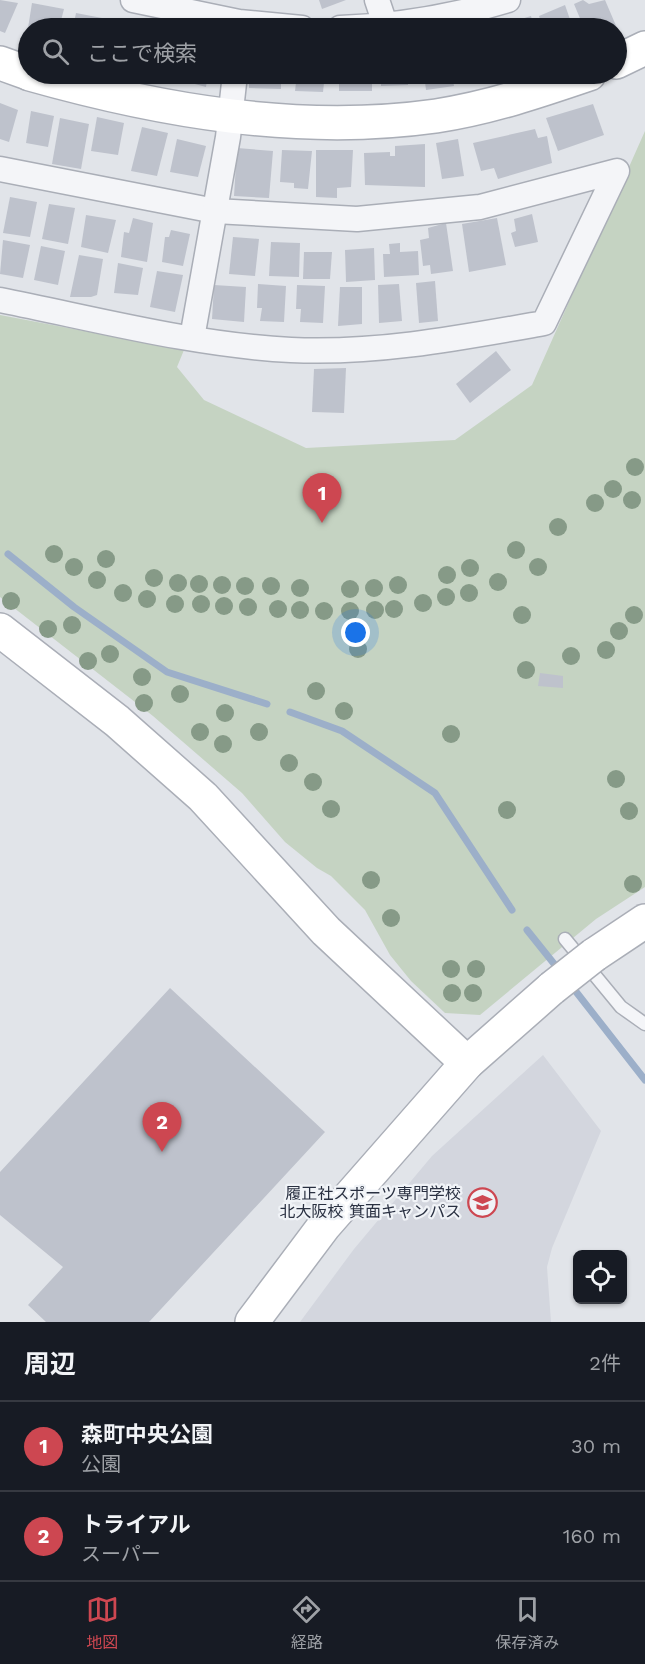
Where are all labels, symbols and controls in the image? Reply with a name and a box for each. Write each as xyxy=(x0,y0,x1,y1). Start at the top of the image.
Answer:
search box xyxy=(18,18,627,84)
icon: search xyxy=(39,35,72,68)
text: ここで検索 xyxy=(87,41,197,66)
pin: 1 xyxy=(302,474,342,523)
your location xyxy=(341,618,370,647)
pin: 2 xyxy=(142,1102,182,1152)
place label: 履正社スポーツ専門学校 北大阪校 箕面キャンパス xyxy=(280,1184,461,1221)
school or university icon: 履正社スポーツ専門学校 北大阪校 箕面キャンパス xyxy=(466,1186,498,1218)
map controls xyxy=(573,1250,627,1304)
button: locate xyxy=(573,1250,627,1304)
text: 周辺 xyxy=(24,1349,76,1379)
text: 2件 xyxy=(589,1351,621,1375)
text: 森町中央公園 xyxy=(81,1422,213,1447)
text: 1 xyxy=(39,1434,48,1458)
text: 30 m xyxy=(571,1434,621,1458)
text: 公園 xyxy=(81,1452,121,1476)
text: トライアル xyxy=(81,1512,191,1537)
text: 2 xyxy=(38,1524,49,1548)
text: 160 m xyxy=(563,1524,621,1548)
text: スーパー xyxy=(81,1542,161,1566)
tab: 地図 xyxy=(86,1593,119,1653)
tab: 経路 xyxy=(290,1593,323,1653)
tab: 保存済み xyxy=(495,1593,559,1653)

